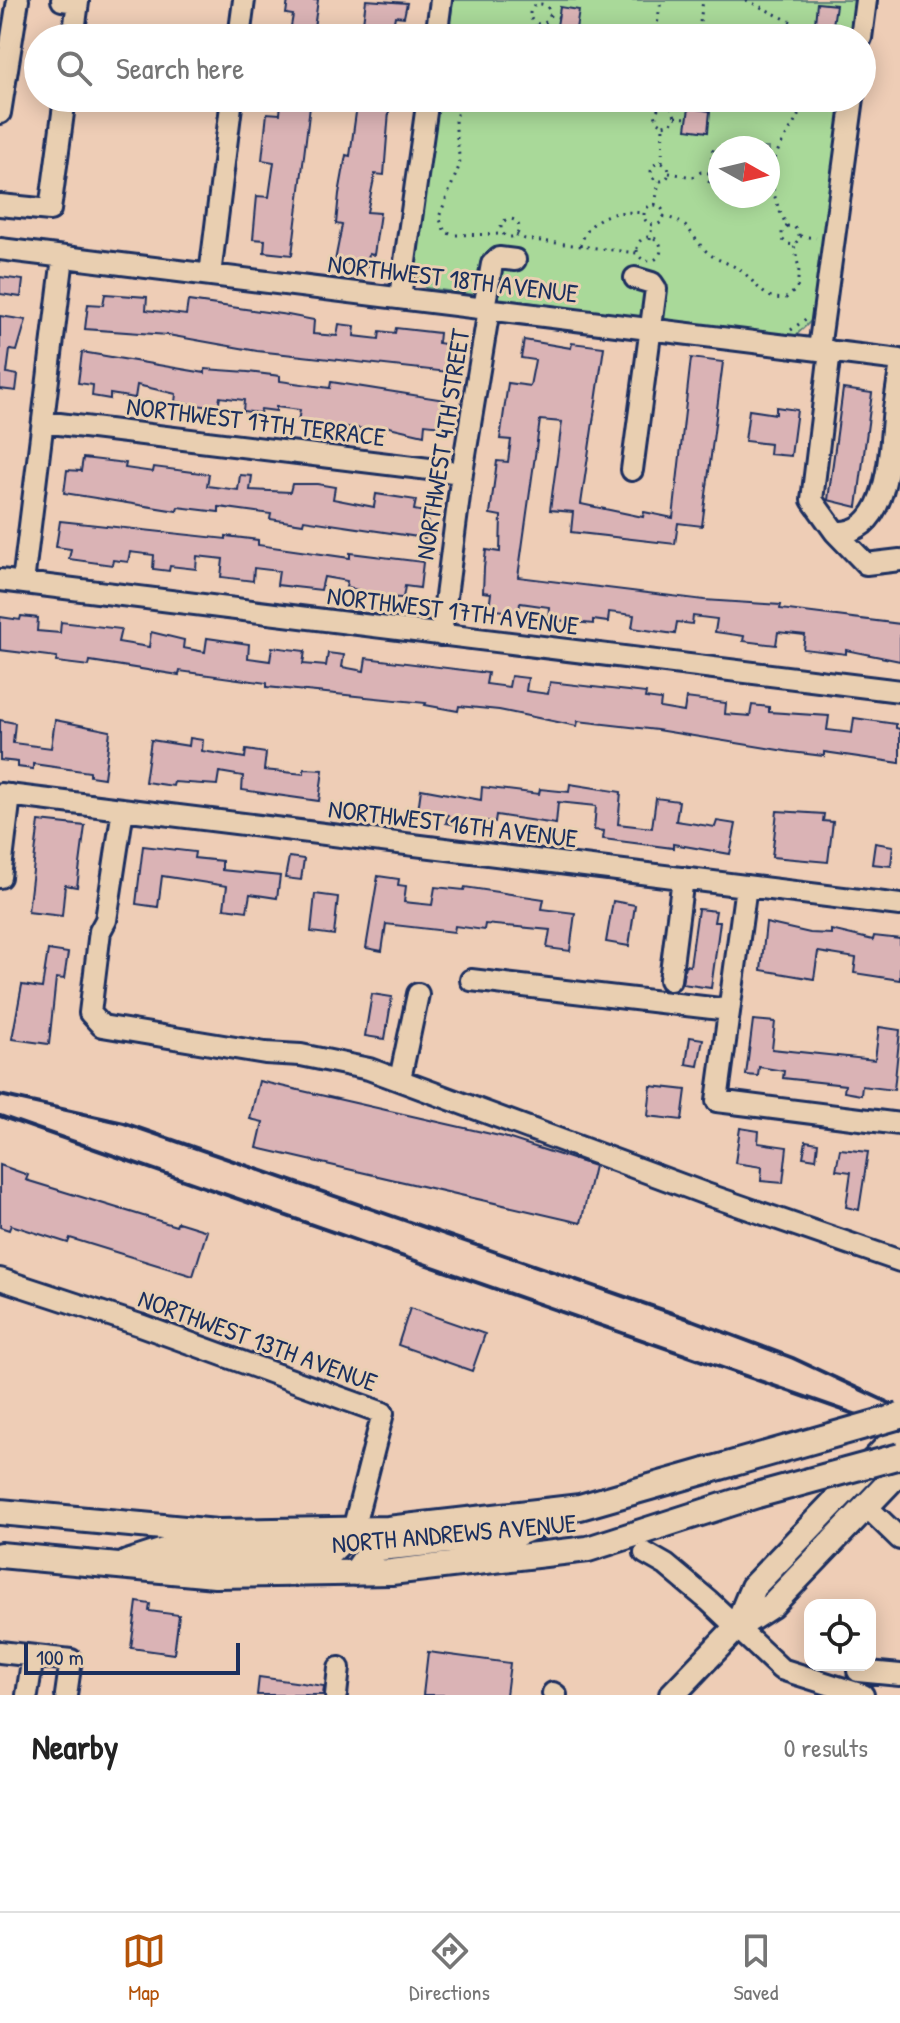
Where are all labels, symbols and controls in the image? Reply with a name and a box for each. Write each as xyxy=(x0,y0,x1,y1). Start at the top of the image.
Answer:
search box xyxy=(24,24,876,112)
icon: search xyxy=(52,46,96,90)
text: Search here xyxy=(116,48,244,88)
north arrow xyxy=(708,136,780,208)
street label: NORTHWEST 18TH AVENUE xyxy=(326,245,580,311)
street label: NORTHWEST 4TH STREET xyxy=(406,325,478,562)
street label: NORTHWEST 17TH TERRACE xyxy=(125,388,388,454)
street label: NORTHWEST 17TH AVENUE xyxy=(325,577,581,643)
street label: NORTHWEST 16TH AVENUE xyxy=(327,790,580,856)
street label: NORTHWEST 13TH AVENUE xyxy=(134,1280,383,1400)
street label: NORTH ANDREWS AVENUE xyxy=(330,1505,578,1561)
map controls xyxy=(804,1599,876,1671)
button: locate xyxy=(804,1599,876,1671)
scale bar xyxy=(24,1639,240,1675)
text: 100 m xyxy=(36,1642,84,1672)
text: Nearby xyxy=(32,1724,118,1770)
text: 0 results xyxy=(784,1730,868,1765)
tab: Map xyxy=(122,1929,166,2007)
tab: Directions xyxy=(409,1929,490,2007)
tab: Saved xyxy=(733,1929,778,2007)

